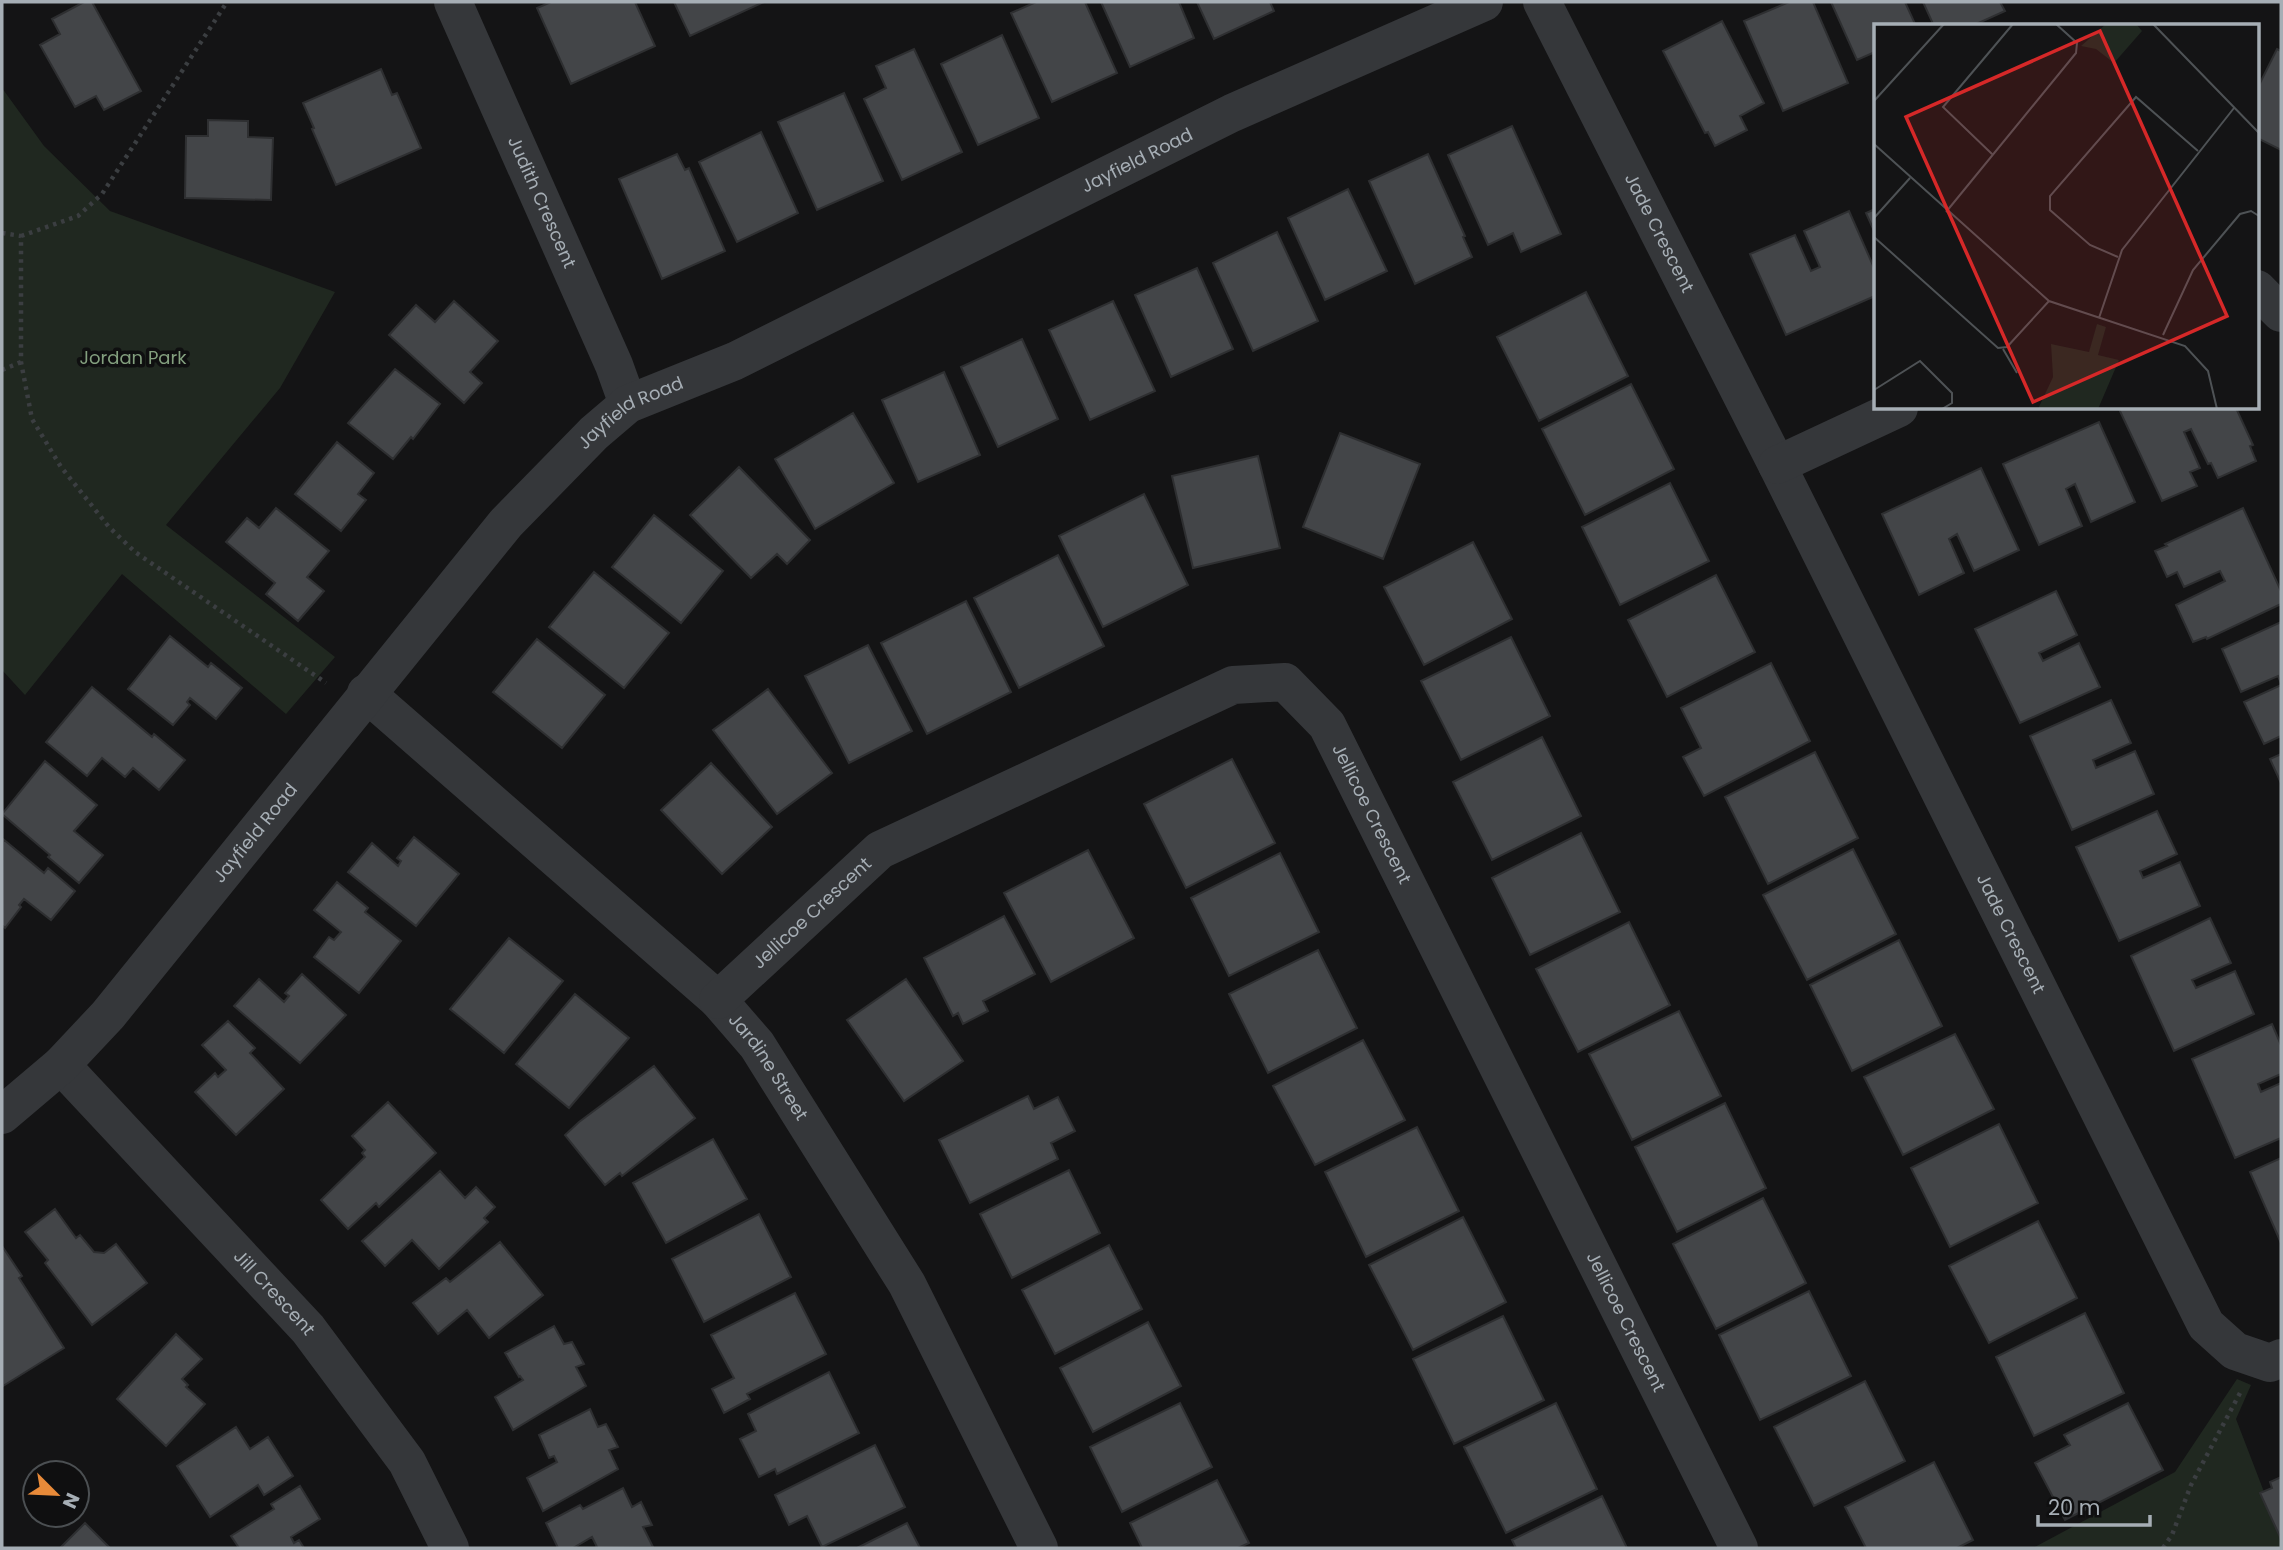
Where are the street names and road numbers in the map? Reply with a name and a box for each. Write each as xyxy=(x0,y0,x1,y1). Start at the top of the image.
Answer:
street label: Jayfield Road xyxy=(1077,122,1197,198)
street label: Judith Crescent xyxy=(502,132,582,272)
street label: Jade Crescent xyxy=(1619,169,1701,297)
street label: Jayfield Road xyxy=(572,370,687,455)
street label: Jellicoe Crescent xyxy=(1326,739,1418,888)
street label: Jayfield Road xyxy=(207,778,303,888)
street label: Jellicoe Crescent xyxy=(747,851,877,974)
street label: Jade Crescent xyxy=(1971,869,2052,998)
street label: Jardine Street xyxy=(723,1008,814,1125)
street label: Jill Crescent xyxy=(228,1244,321,1340)
street label: Jellicoe Crescent xyxy=(1581,1247,1672,1396)

